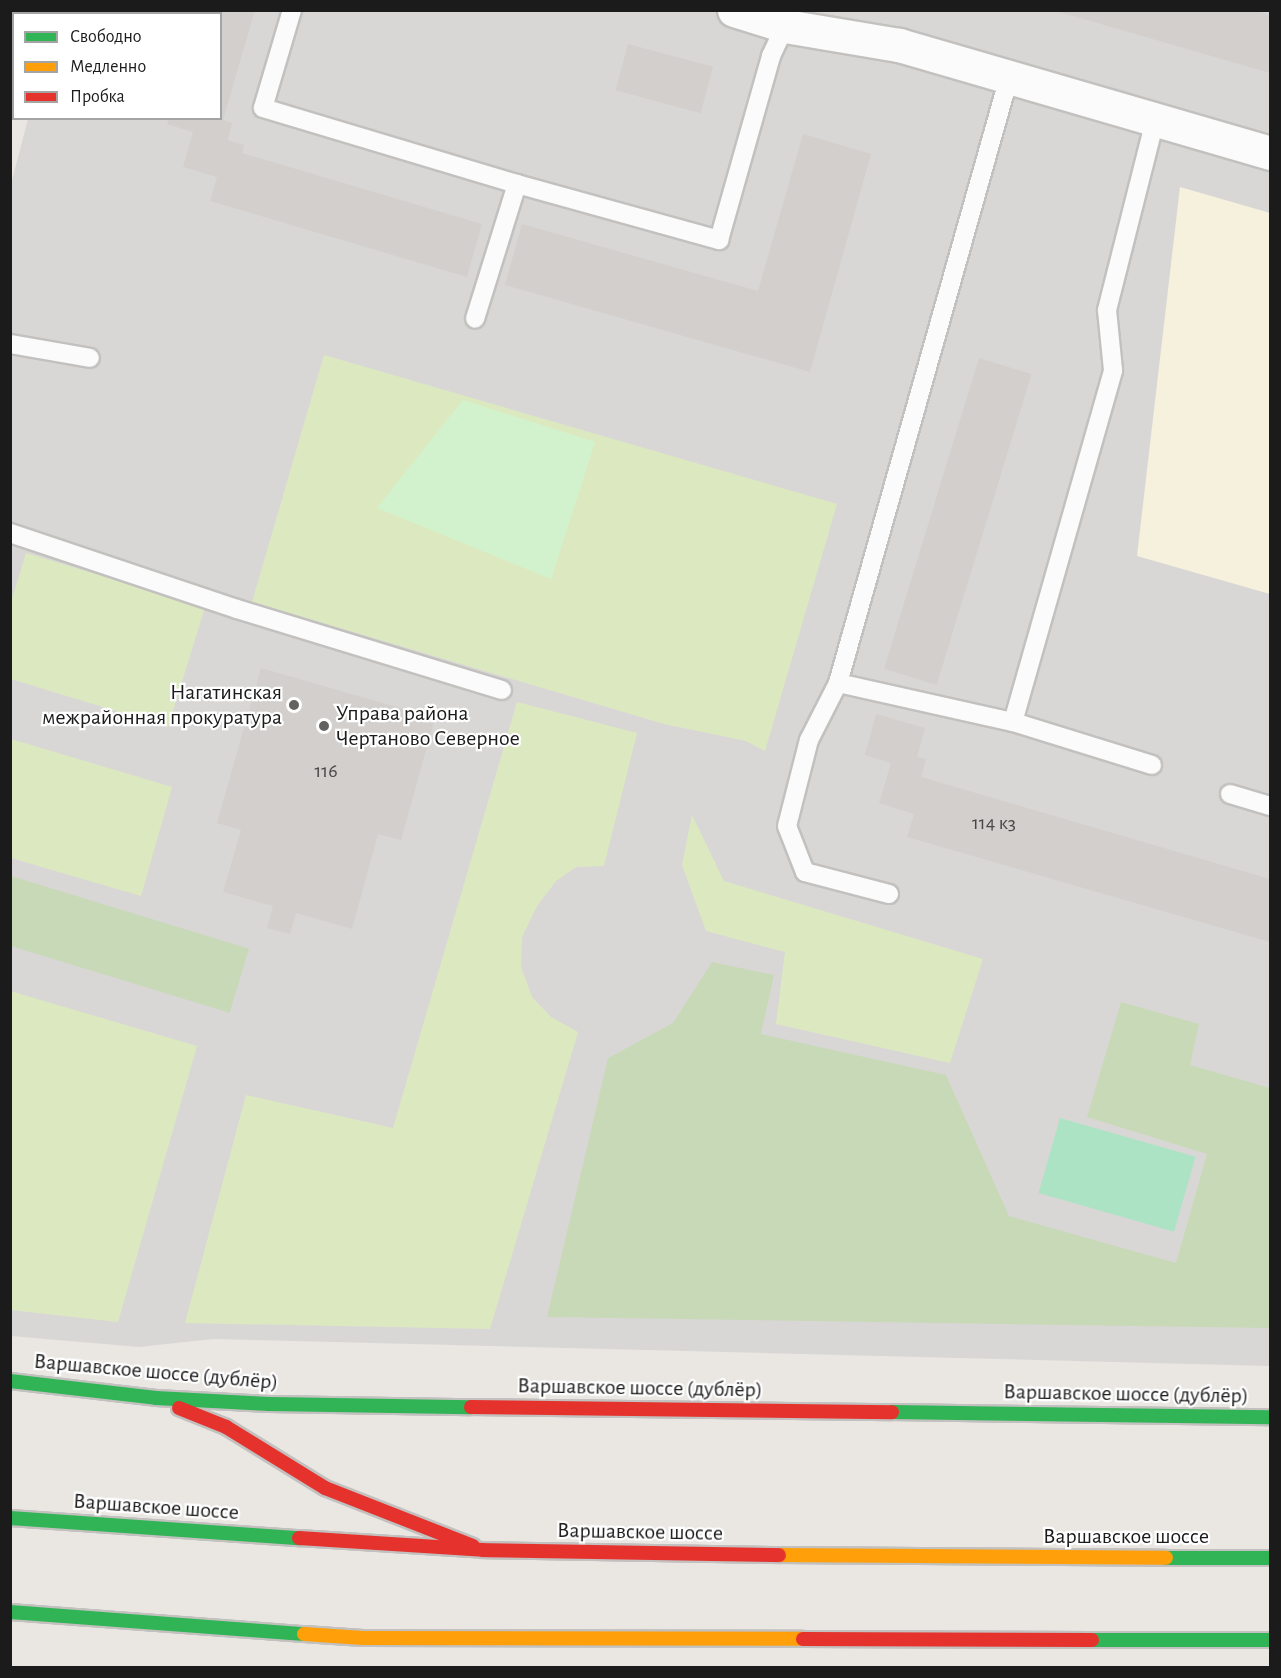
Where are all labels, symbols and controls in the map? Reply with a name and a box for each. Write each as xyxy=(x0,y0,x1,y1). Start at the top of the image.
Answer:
legend xyxy=(12,12,222,120)
text: Свободно xyxy=(70,28,142,46)
text: Медленно xyxy=(70,58,146,76)
text: Пробка xyxy=(70,88,125,106)
place label: Нагатинская межрайонная прокуратура xyxy=(42,679,282,730)
marker: Нагатинская межрайонная прокуратура xyxy=(287,698,301,712)
place label: Управа района Чертаново Северное xyxy=(336,700,520,752)
marker: Управа района Чертаново Северное xyxy=(317,719,331,733)
house number: 116 xyxy=(314,759,338,783)
house number: 114 к3 xyxy=(972,811,1016,835)
street label: Варшавское шоссе (дублёр) xyxy=(33,1348,279,1396)
street label: Варшавское шоссе (дублёр) xyxy=(517,1373,763,1403)
street label: Варшавское шоссе (дублёр) xyxy=(1003,1379,1249,1409)
street label: Варшавское шоссе xyxy=(72,1488,240,1526)
street label: Варшавское шоссе xyxy=(557,1517,723,1547)
street label: Варшавское шоссе xyxy=(1043,1524,1209,1550)

